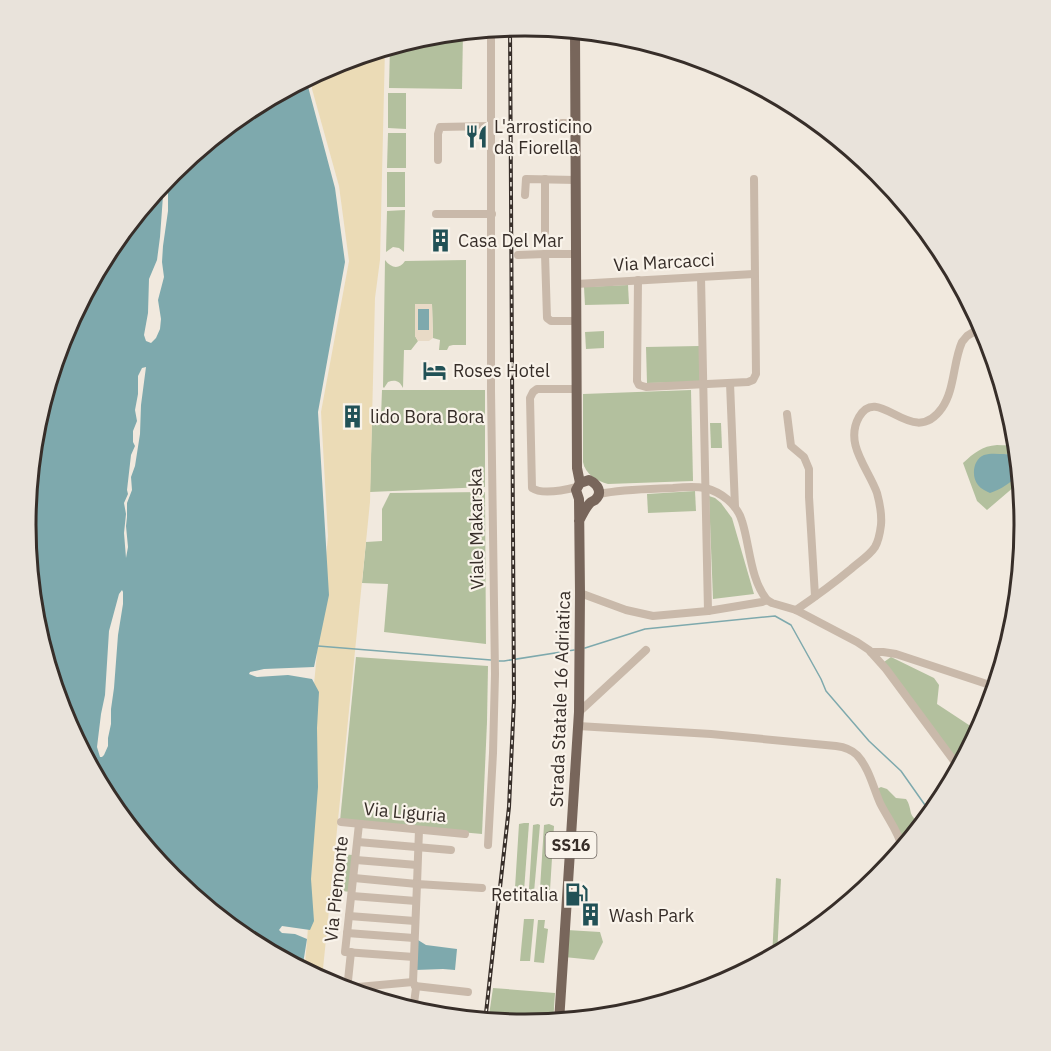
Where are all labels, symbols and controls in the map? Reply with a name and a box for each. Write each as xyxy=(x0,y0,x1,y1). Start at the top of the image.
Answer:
place label: L'arrosticino da Fiorella xyxy=(494,115,592,159)
restaurant icon: L'arrosticino da Fiorella xyxy=(463,123,489,149)
building icon: Casa Del Mar xyxy=(427,227,453,253)
place label: Casa Del Mar xyxy=(458,229,564,252)
street label: Via Marcacci xyxy=(613,248,715,276)
hotel icon: Roses Hotel xyxy=(422,357,448,383)
place label: Roses Hotel xyxy=(453,359,550,382)
building icon: lido Bora Bora xyxy=(339,403,365,429)
place label: lido Bora Bora xyxy=(370,405,485,428)
street label: Viale Makarska xyxy=(463,468,489,590)
street label: Strada Statale 16 Adriatica xyxy=(545,590,575,808)
street label: Via Liguria xyxy=(363,797,448,827)
road number: SS16 xyxy=(546,832,596,858)
street label: Via Piemonte xyxy=(319,835,353,943)
fuel station icon: Retitalia xyxy=(563,881,589,907)
place label: Retitalia xyxy=(491,883,558,906)
building icon: Wash Park xyxy=(578,902,604,928)
place label: Wash Park xyxy=(609,904,695,927)

